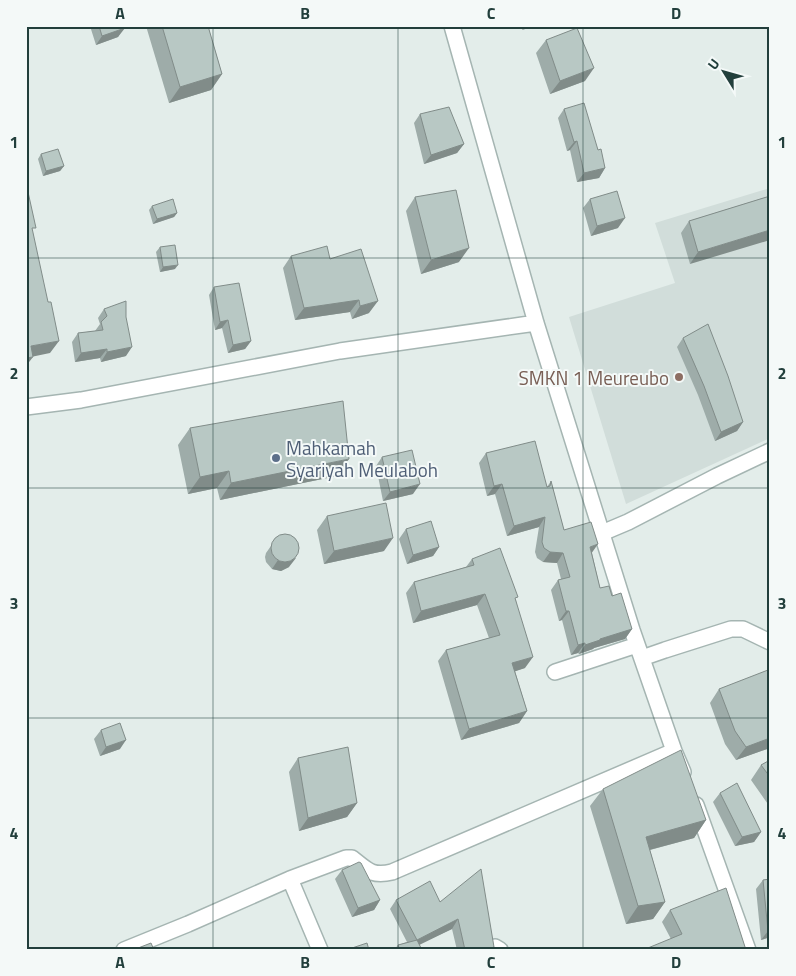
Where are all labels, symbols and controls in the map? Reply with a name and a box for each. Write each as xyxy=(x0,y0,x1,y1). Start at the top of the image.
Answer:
text: A xyxy=(115,1,125,25)
text: B xyxy=(300,1,310,25)
text: C xyxy=(487,1,496,25)
text: D xyxy=(671,1,681,25)
north arrow xyxy=(698,48,748,98)
text: U xyxy=(702,54,724,74)
text: 1 xyxy=(10,130,18,154)
text: 1 xyxy=(778,130,786,154)
text: 2 xyxy=(10,361,18,385)
text: 2 xyxy=(778,361,786,385)
place label: SMKN 1 Meureubo xyxy=(518,363,669,392)
marker: SMKN 1 Meureubo xyxy=(673,371,685,383)
place label: Mahkamah Syariyah Meulaboh xyxy=(286,433,438,484)
marker: Mahkamah Syariyah Meulaboh xyxy=(270,452,282,464)
text: 3 xyxy=(10,591,18,615)
text: 3 xyxy=(778,591,786,615)
text: 4 xyxy=(10,821,19,845)
text: 4 xyxy=(778,821,787,845)
text: A xyxy=(115,950,125,974)
text: B xyxy=(300,950,310,974)
text: C xyxy=(487,950,496,974)
text: D xyxy=(671,950,681,974)

